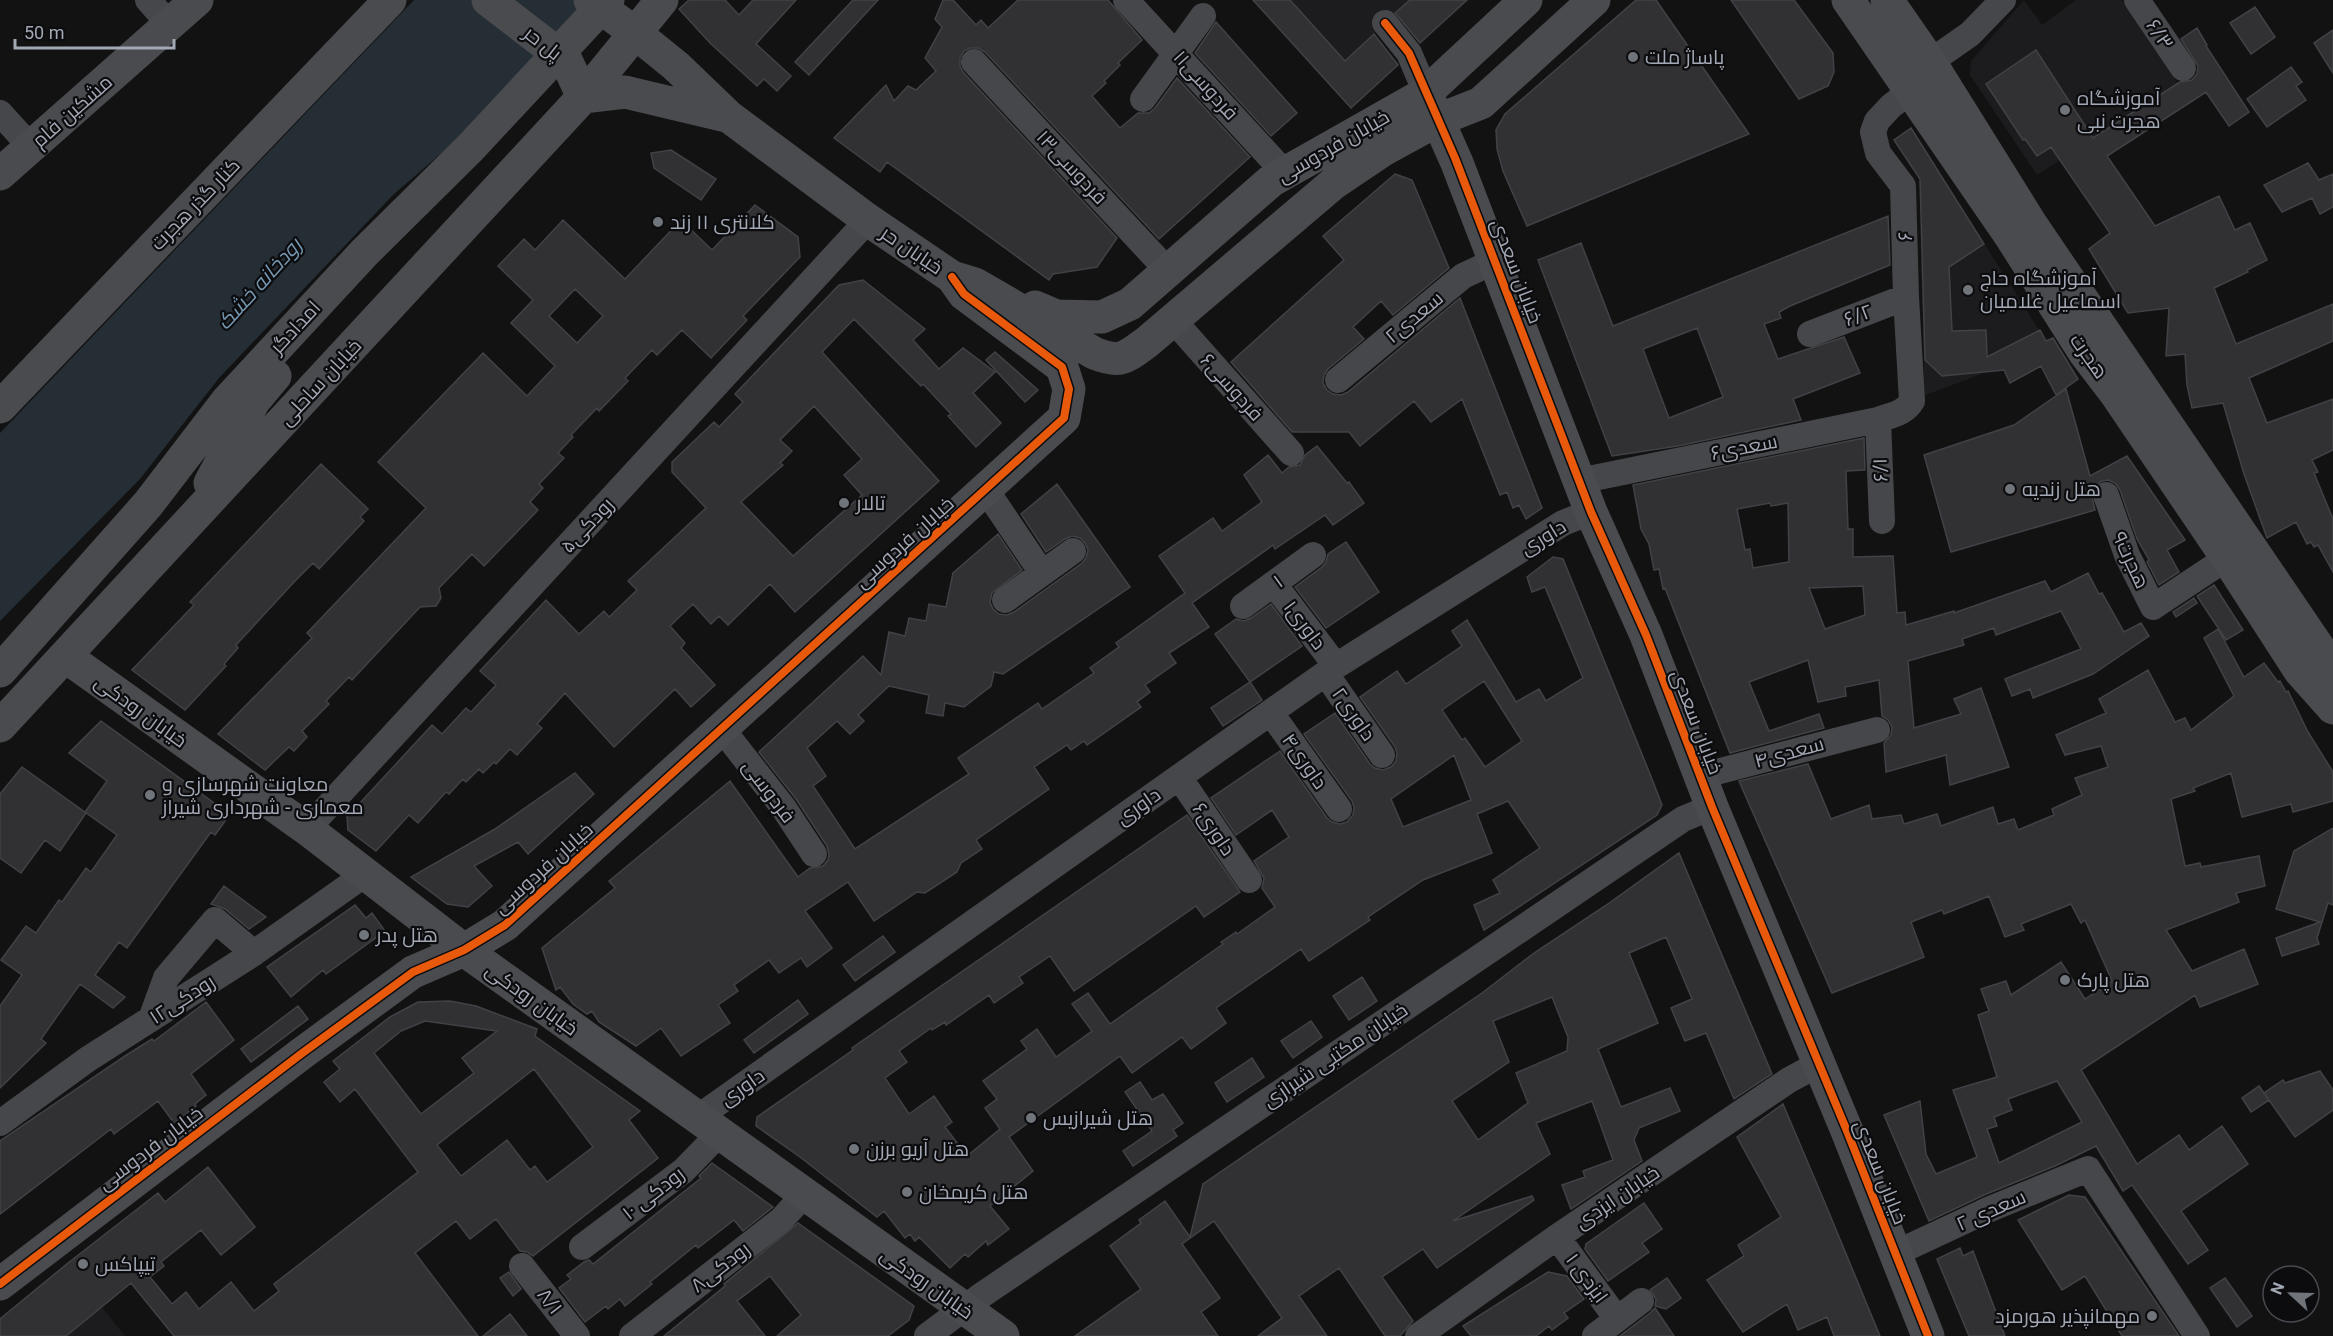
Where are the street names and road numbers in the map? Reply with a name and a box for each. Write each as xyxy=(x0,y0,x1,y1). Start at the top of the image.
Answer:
street label: ۶/۳ xyxy=(2141,14,2179,54)
street label: پل حر xyxy=(518,20,567,66)
street label: فردوسی۱۱ xyxy=(1168,45,1243,125)
street label: مشکین فام xyxy=(27,70,118,154)
street label: خیابان فردوسی xyxy=(1273,104,1394,189)
street label: فردوسی۱۳ xyxy=(1031,125,1112,210)
street label: کنار گذر هجرت xyxy=(145,153,245,255)
street label: خیابان سعدی xyxy=(1485,215,1548,327)
street label: خیابان حر xyxy=(875,220,948,280)
street label: ۶ xyxy=(1893,231,1917,241)
street label: سعدی۲ xyxy=(1380,286,1449,349)
street label: امدادگر xyxy=(264,296,325,359)
street label: ۶/۲ xyxy=(1840,299,1876,331)
street label: هجرت xyxy=(2065,329,2113,383)
street label: خیابان ساحلی xyxy=(274,334,367,431)
street label: فردوسی۶ xyxy=(1195,348,1269,426)
street label: سعدی۶ xyxy=(1709,429,1780,466)
street label: ۶/۱ xyxy=(1868,458,1892,482)
street label: خیابان فردوسی xyxy=(849,491,959,594)
street label: رودکی۵ xyxy=(555,492,619,558)
street label: داوری xyxy=(1516,514,1571,561)
street label: هجرت۹ xyxy=(2107,528,2155,592)
street label: ۱ xyxy=(1268,569,1288,593)
street label: داوری۱ xyxy=(1278,596,1331,655)
street label: خیابان سعدی xyxy=(1665,666,1728,778)
street label: خیابان رودکی xyxy=(90,669,192,753)
street label: داوری۲ xyxy=(1326,683,1381,746)
street label: داوری۴ xyxy=(1276,729,1333,794)
street label: سعدی۴ xyxy=(1752,731,1827,774)
street label: فردوسی xyxy=(737,755,801,828)
street label: داوری xyxy=(1111,782,1166,831)
street label: داوری۶ xyxy=(1187,798,1240,861)
street label: خیابان فردوسی xyxy=(488,817,598,920)
street label: خیابان رودکی xyxy=(481,957,583,1041)
street label: رودکی۱۲ xyxy=(145,969,220,1030)
street label: خیابان مکتبی شیرازی xyxy=(1258,998,1413,1113)
street label: داوری xyxy=(715,1063,770,1112)
street label: خیابان فردوسی xyxy=(93,1101,208,1196)
street label: خیابان سعدی xyxy=(1848,1116,1913,1228)
street label: خیابان ایزدی xyxy=(1570,1160,1664,1235)
street label: رودکی ۱۰ xyxy=(617,1161,689,1225)
street label: سعدی ۲ xyxy=(1953,1184,2030,1237)
street label: رودکی۸ xyxy=(686,1236,755,1298)
street label: خیابان رودکی xyxy=(875,1242,978,1325)
street label: ایزدی ۱ xyxy=(1560,1249,1613,1308)
street label: ۸/۱ xyxy=(532,1283,568,1319)

